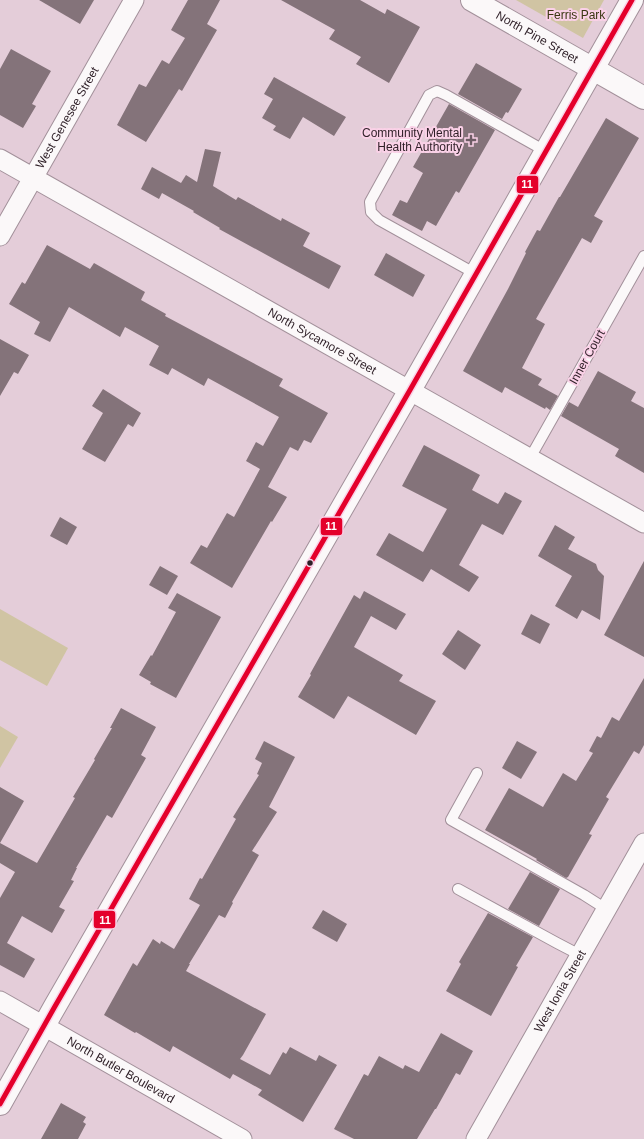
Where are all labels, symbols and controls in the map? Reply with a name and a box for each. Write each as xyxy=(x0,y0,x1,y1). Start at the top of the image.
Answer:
street label: North Pine Street xyxy=(494,8,581,66)
park label: Ferris Park xyxy=(547,8,606,22)
street label: West Genesee Street xyxy=(33,64,102,171)
place label: Community Mental Health Authority xyxy=(362,126,462,154)
marker: Community Mental Health Authority xyxy=(465,134,477,146)
line badge: 11 xyxy=(516,175,539,194)
text: 11 xyxy=(521,178,533,190)
street label: North Sycamore Street xyxy=(265,305,379,378)
street label: Inner Court xyxy=(566,327,608,387)
line badge: 11 xyxy=(320,517,343,536)
text: 11 xyxy=(325,520,337,532)
unlabelled marker xyxy=(305,558,315,568)
line badge: 11 xyxy=(93,910,116,929)
text: 11 xyxy=(99,914,111,926)
street label: West Ionia Street xyxy=(531,947,589,1035)
street label: North Butler Boulevard xyxy=(64,1034,177,1106)

